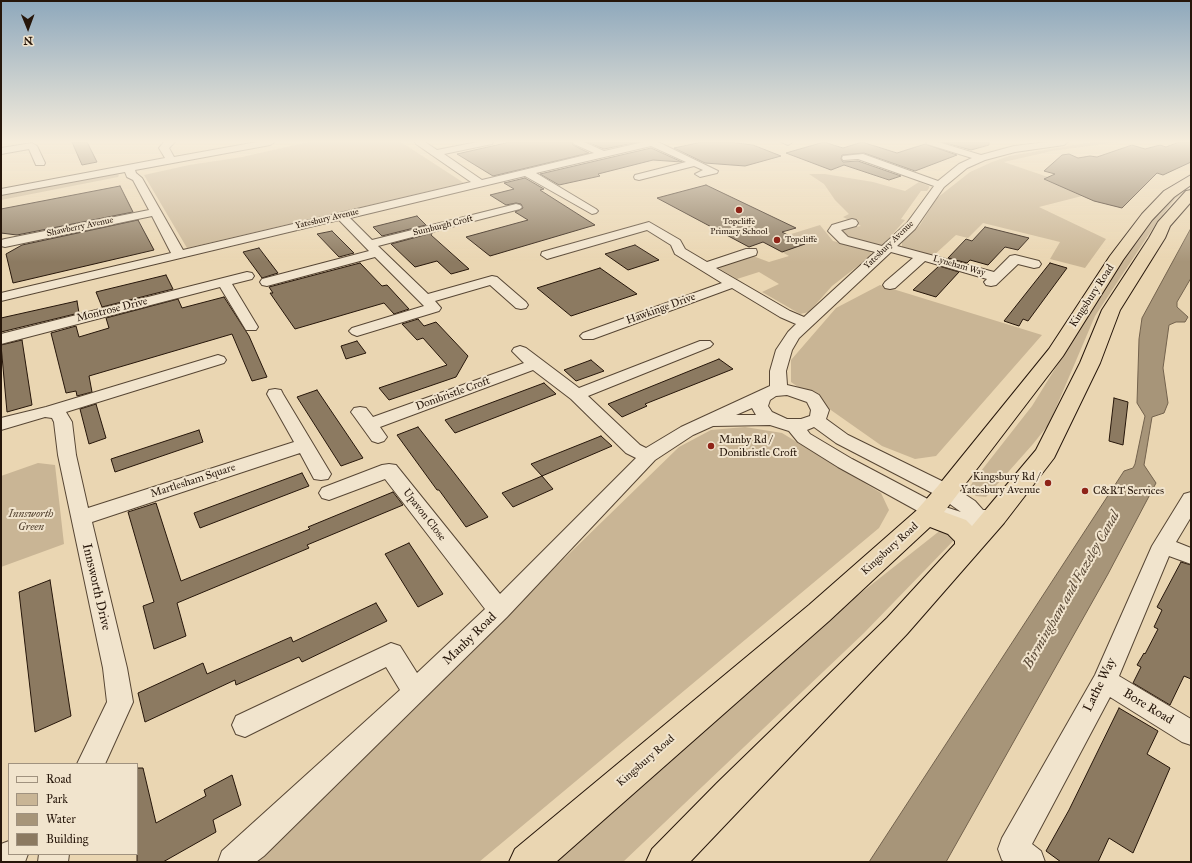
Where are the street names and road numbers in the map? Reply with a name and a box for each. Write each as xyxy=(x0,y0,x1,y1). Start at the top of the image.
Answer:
street label: Yatesbury Avenue xyxy=(294,206,360,232)
street label: Sumburgh Croft xyxy=(412,213,474,239)
street label: Shawberry Avenue xyxy=(46,215,114,239)
street label: Yatesbury Avenue xyxy=(862,219,916,271)
street label: Lyneham Way xyxy=(932,253,986,279)
street label: Kingsbury Road xyxy=(1067,262,1117,330)
street label: Hawkinge Drive xyxy=(625,290,697,328)
street label: Montrose Drive xyxy=(75,295,149,325)
street label: Donibristle Croft xyxy=(414,374,492,414)
street label: Martlesham Square xyxy=(149,461,237,501)
street label: Upavon Close xyxy=(400,486,448,544)
street label: Kingsbury Road xyxy=(859,520,921,578)
street label: Innsworth Drive xyxy=(78,542,114,632)
street label: Manby Road xyxy=(440,610,500,668)
street label: Lathe Way xyxy=(1080,655,1120,715)
street label: Bore Road xyxy=(1120,686,1176,728)
street label: Kingsbury Road xyxy=(614,732,678,790)

